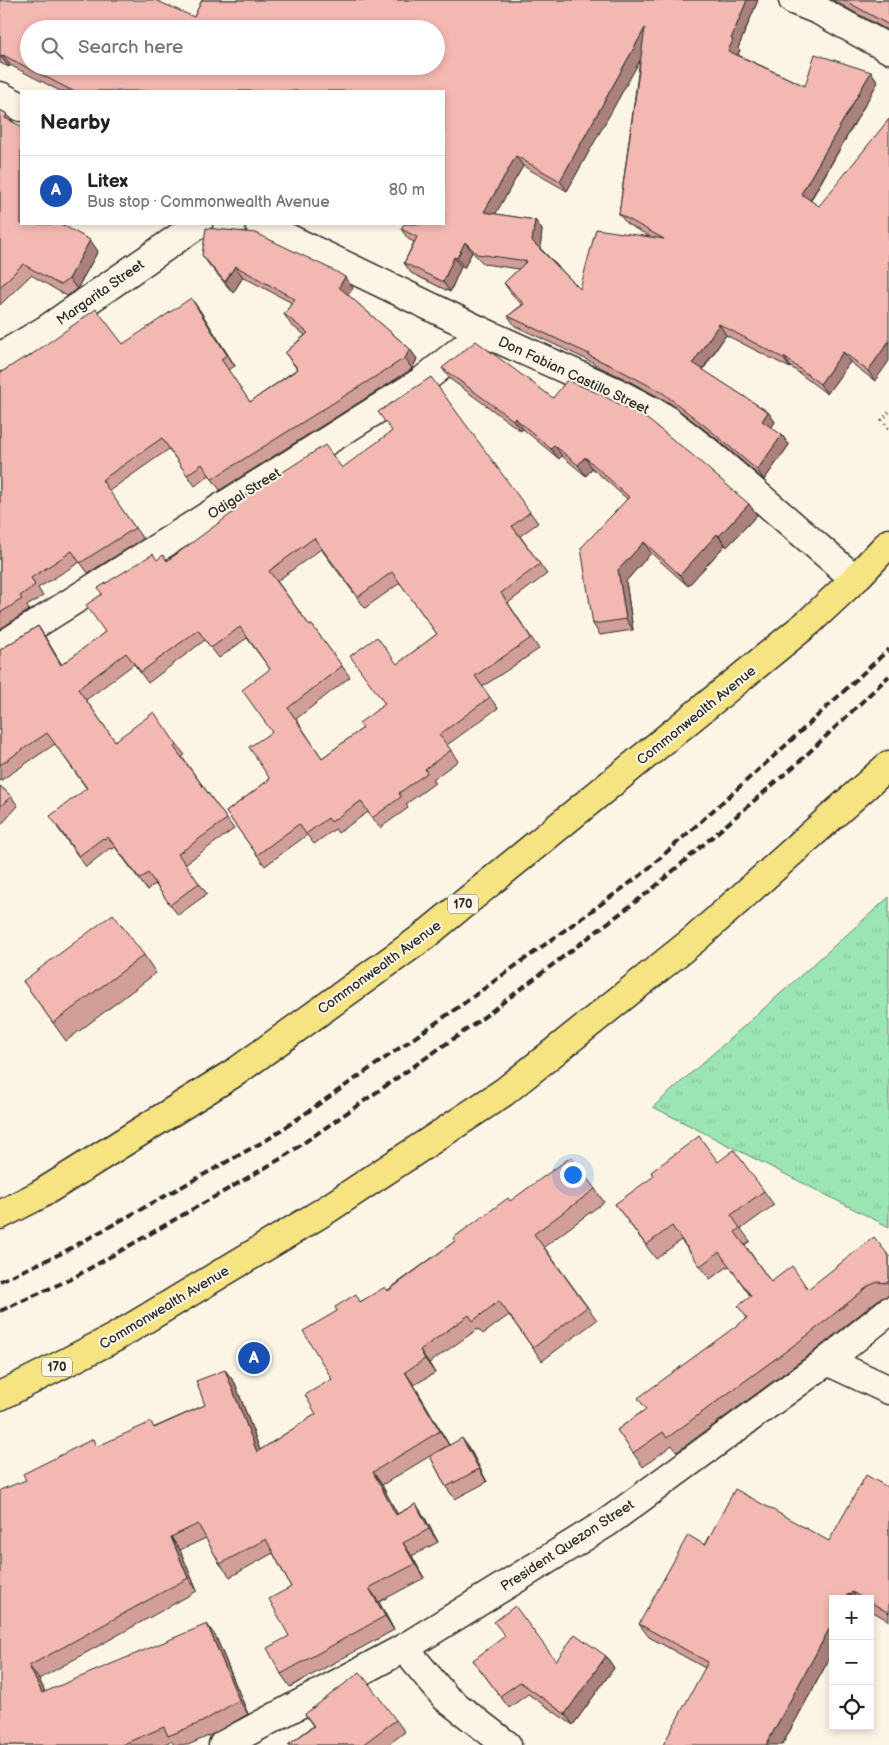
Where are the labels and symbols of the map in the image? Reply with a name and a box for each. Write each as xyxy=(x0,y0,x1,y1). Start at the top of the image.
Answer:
street label: Margarita Street xyxy=(53,256,148,329)
street label: Don Fabian Castillo Street xyxy=(496,333,653,418)
street label: Odigal Street xyxy=(205,464,284,523)
street label: Commonwealth Avenue xyxy=(633,662,759,769)
road number: 170 xyxy=(448,894,478,914)
street label: Commonwealth Avenue xyxy=(314,917,444,1018)
your location xyxy=(560,1162,586,1188)
street label: Commonwealth Avenue xyxy=(96,1262,232,1353)
pin: A xyxy=(238,1339,270,1377)
road number: 170 xyxy=(42,1358,72,1376)
street label: President Quezon Street xyxy=(497,1496,638,1595)

